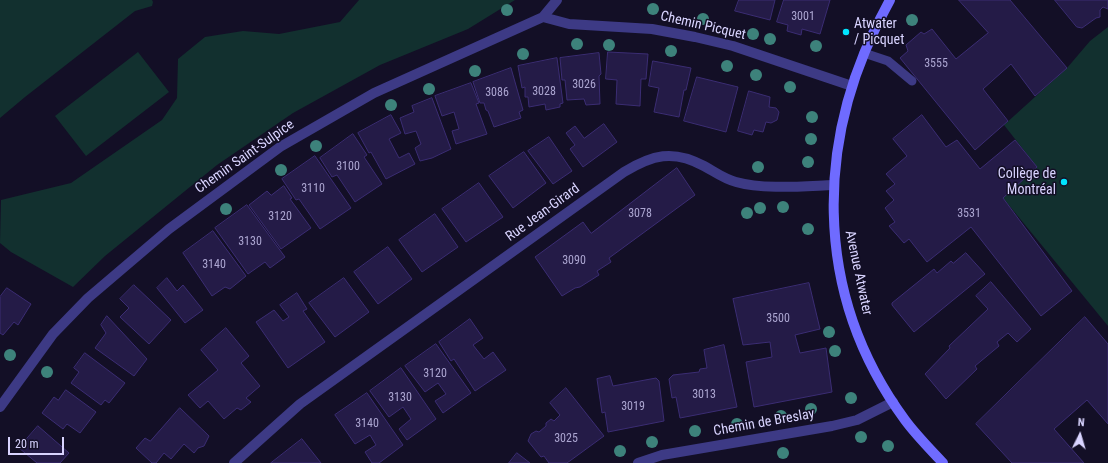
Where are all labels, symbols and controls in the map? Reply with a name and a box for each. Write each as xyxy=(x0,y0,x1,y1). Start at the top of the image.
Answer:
street label: Chemin Picquet xyxy=(659,8,747,44)
house number: 3001 xyxy=(791,10,815,24)
place label: Atwater / Picquet xyxy=(854,16,904,48)
marker: Atwater / Picquet xyxy=(841,27,851,37)
house number: 3555 xyxy=(924,57,948,71)
house number: 3026 xyxy=(572,78,596,92)
house number: 3028 xyxy=(532,85,556,99)
house number: 3086 xyxy=(485,86,509,100)
street label: Chemin Saint-Sulpice xyxy=(192,117,298,197)
house number: 3100 xyxy=(336,160,360,174)
place label: Collège de Montréal xyxy=(998,166,1056,198)
marker: Collège de Montréal xyxy=(1059,177,1069,187)
street label: Rue Jean-Girard xyxy=(503,180,583,246)
house number: 3110 xyxy=(301,182,325,196)
house number: 3078 xyxy=(628,207,652,221)
house number: 3531 xyxy=(957,207,981,221)
house number: 3120 xyxy=(268,210,292,224)
street label: Avenue Atwater xyxy=(841,229,875,317)
house number: 3130 xyxy=(238,235,262,249)
house number: 3090 xyxy=(562,254,586,268)
house number: 3140 xyxy=(202,258,226,272)
house number: 3500 xyxy=(766,312,790,326)
house number: 3120 xyxy=(423,367,447,381)
house number: 3013 xyxy=(692,388,716,402)
house number: 3130 xyxy=(388,391,412,405)
house number: 3019 xyxy=(621,400,645,414)
street label: Chemin de Breslay xyxy=(712,406,816,440)
north arrow xyxy=(1060,415,1100,455)
text: N xyxy=(1077,416,1085,429)
house number: 3140 xyxy=(355,417,379,431)
scale bar xyxy=(10,429,66,455)
house number: 3025 xyxy=(554,432,578,446)
text: 20 m xyxy=(15,437,39,451)

